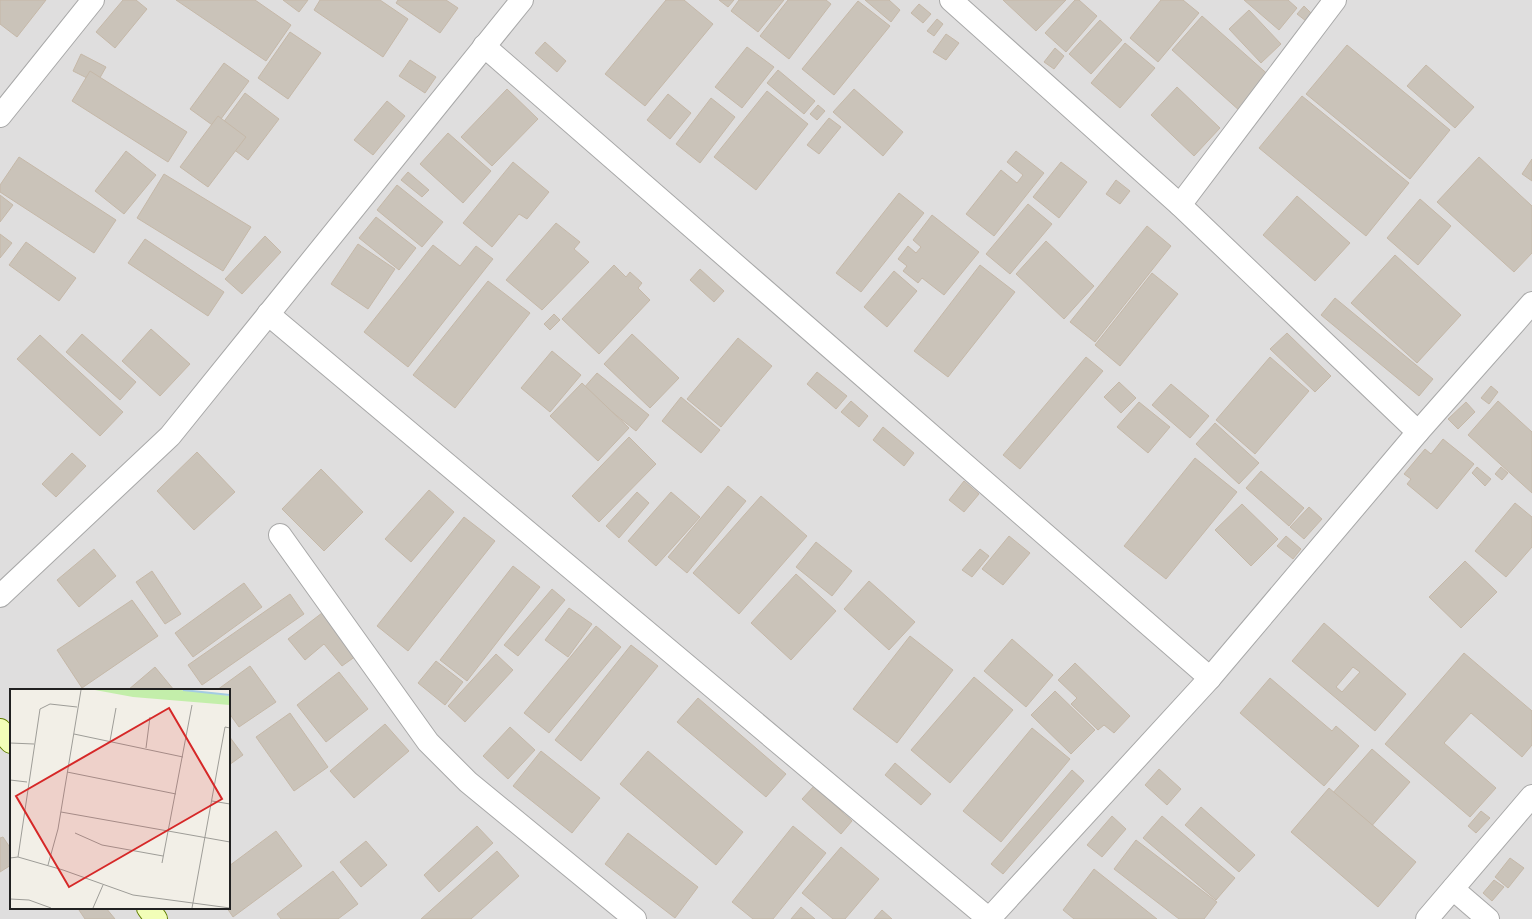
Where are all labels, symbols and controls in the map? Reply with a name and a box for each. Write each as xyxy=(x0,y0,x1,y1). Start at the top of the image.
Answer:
inset map xyxy=(10,689,230,909)

